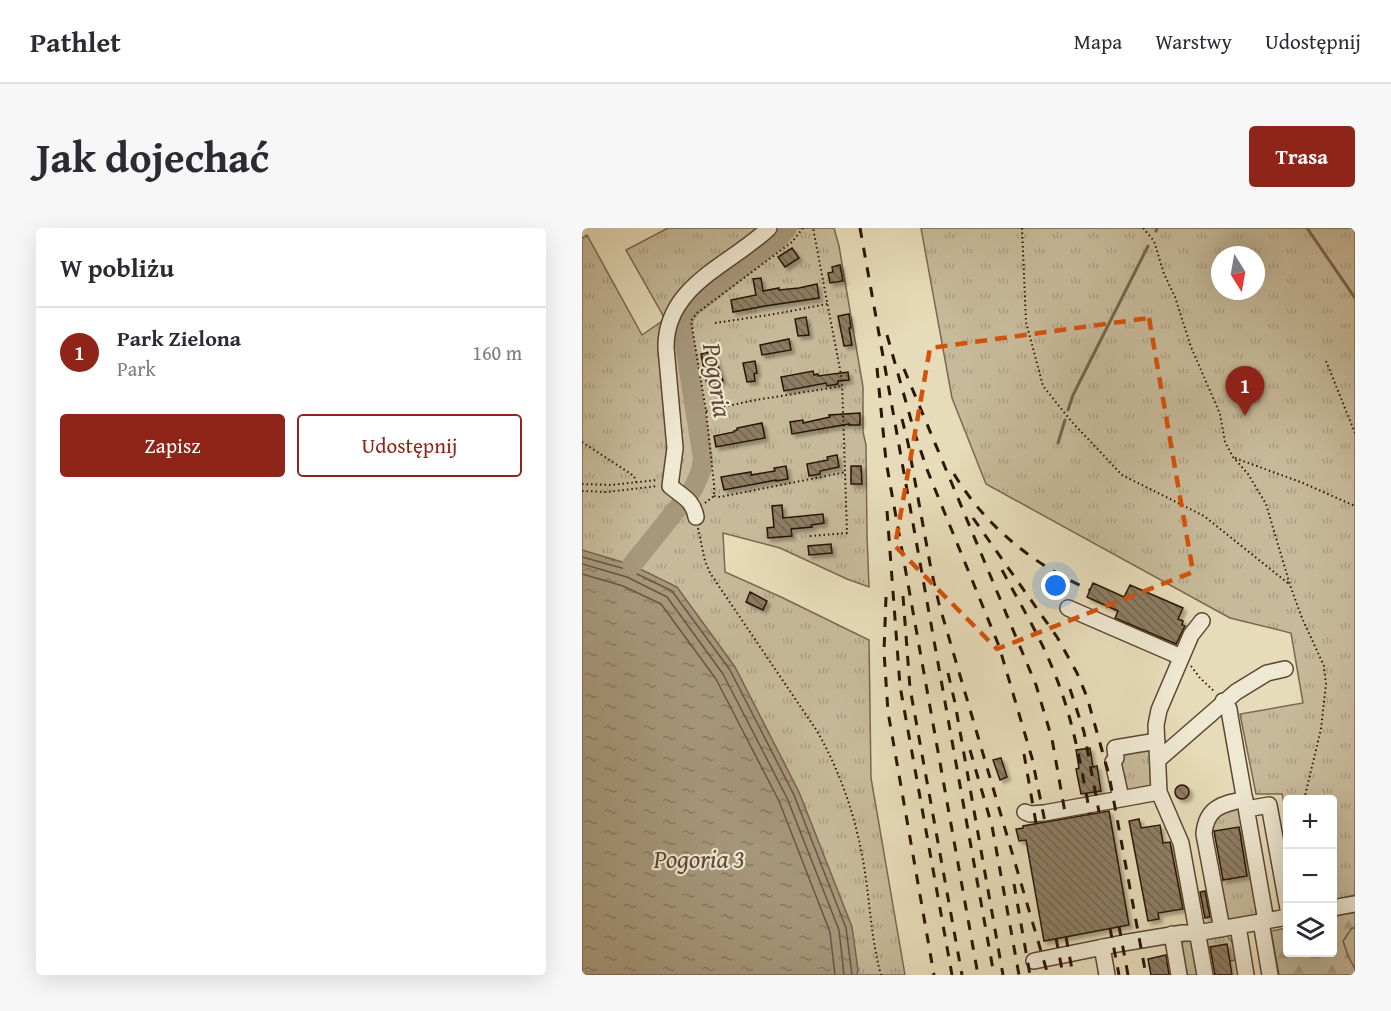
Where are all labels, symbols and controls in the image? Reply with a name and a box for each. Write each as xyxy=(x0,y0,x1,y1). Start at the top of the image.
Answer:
text: Pathlet xyxy=(30,21,121,62)
text: Mapa xyxy=(1074,26,1122,57)
text: Warstwy xyxy=(1155,26,1232,57)
text: Udostępnij xyxy=(1265,26,1361,57)
text: Jak dojechać xyxy=(36,126,269,187)
button: Trasa xyxy=(1249,126,1355,187)
north arrow xyxy=(1211,246,1265,300)
text: W pobliżu xyxy=(60,248,174,287)
text: Park Zielona xyxy=(117,322,241,354)
text: 1 xyxy=(74,338,85,367)
text: 160 m xyxy=(472,338,522,367)
water label: Pogoria xyxy=(693,339,743,420)
text: Park xyxy=(117,354,156,383)
pin: 1 xyxy=(1226,366,1264,416)
button: Zapisz xyxy=(60,414,285,477)
button: Udostępnij xyxy=(297,414,522,477)
your location xyxy=(1041,571,1070,600)
map controls xyxy=(1283,795,1337,957)
button: + xyxy=(1283,795,1337,849)
water label: Pogoria 3 xyxy=(652,839,745,878)
button: − xyxy=(1283,849,1337,903)
button: layers xyxy=(1283,903,1337,957)

